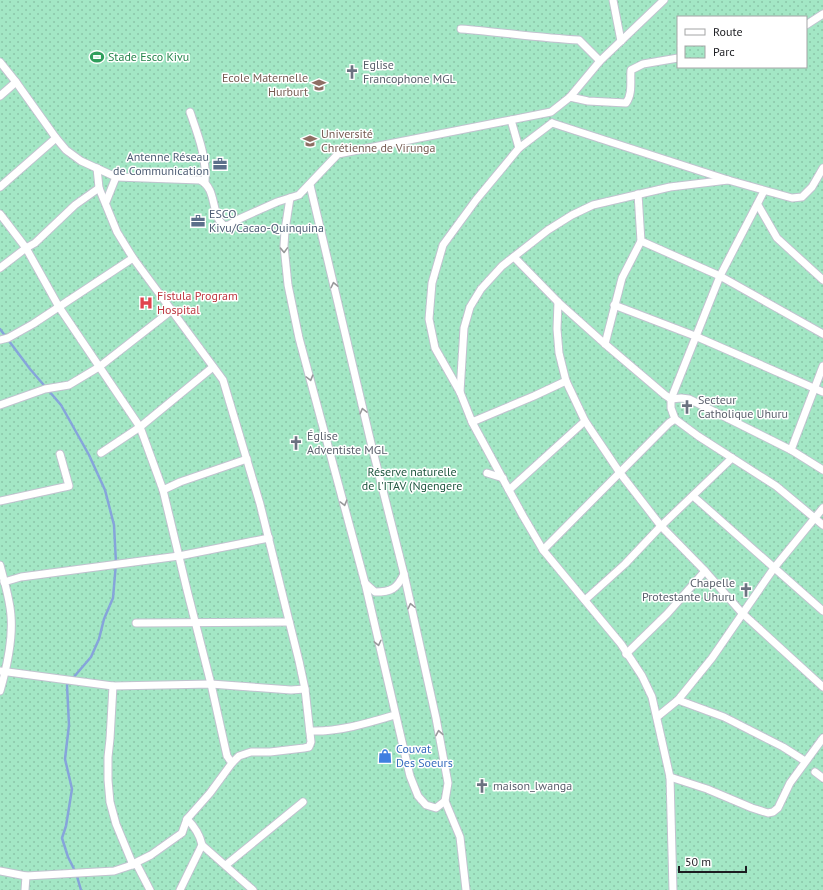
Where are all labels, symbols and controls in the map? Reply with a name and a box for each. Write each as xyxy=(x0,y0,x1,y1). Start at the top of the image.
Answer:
legend xyxy=(677,16,807,68)
text: Route xyxy=(713,24,743,39)
text: Parc xyxy=(713,44,735,59)
sports icon: Stade Esco Kivu xyxy=(89,49,105,65)
place label: Stade Esco Kivu xyxy=(108,49,189,64)
place label: Eglise Francophone MGL xyxy=(363,57,456,86)
church icon: Eglise Francophone MGL xyxy=(344,64,360,80)
place label: Ecole Maternelle Hurburt xyxy=(222,70,308,99)
school or university icon: Ecole Maternelle Hurburt xyxy=(311,77,327,93)
place label: Université Chrétienne de Virunga xyxy=(321,126,435,155)
school or university icon: Université Chrétienne de Virunga xyxy=(302,133,318,149)
place label: Antenne Réseau de Communication xyxy=(113,149,209,178)
office icon: Antenne Réseau de Communication xyxy=(212,156,228,172)
place label: ESCO Kivu/Cacao-Quinquina xyxy=(209,206,324,235)
office icon: ESCO Kivu/Cacao-Quinquina xyxy=(190,213,206,229)
one-way arrow xyxy=(280,247,288,253)
one-way arrow xyxy=(330,282,338,288)
place label: Fistula Program Hospital xyxy=(157,288,238,317)
hospital icon: Fistula Program Hospital xyxy=(138,295,154,311)
one-way arrow xyxy=(305,374,313,381)
place label: Secteur Catholique Uhuru xyxy=(698,392,788,421)
church icon: Secteur Catholique Uhuru xyxy=(679,399,695,415)
one-way arrow xyxy=(360,408,368,415)
place label: Église Adventiste MGL xyxy=(307,428,387,457)
church icon: Église Adventiste MGL xyxy=(288,435,304,451)
park label: Réserve naturelle de l'ITAV (Ngengere xyxy=(362,464,462,493)
one-way arrow xyxy=(339,500,347,506)
place label: Chapelle Protestante Uhuru xyxy=(642,575,735,604)
church icon: Chapelle Protestante Uhuru xyxy=(738,582,754,598)
one-way arrow xyxy=(407,602,415,609)
one-way arrow xyxy=(374,640,382,646)
one-way arrow xyxy=(435,729,443,736)
place label: Couvat Des Soeurs xyxy=(396,741,453,770)
shop icon: Couvat Des Soeurs xyxy=(377,748,393,764)
church icon: maison_lwanga xyxy=(474,778,490,794)
place label: maison_lwanga xyxy=(493,778,572,793)
scale bar xyxy=(679,848,746,874)
text: 50 m xyxy=(685,854,711,869)

